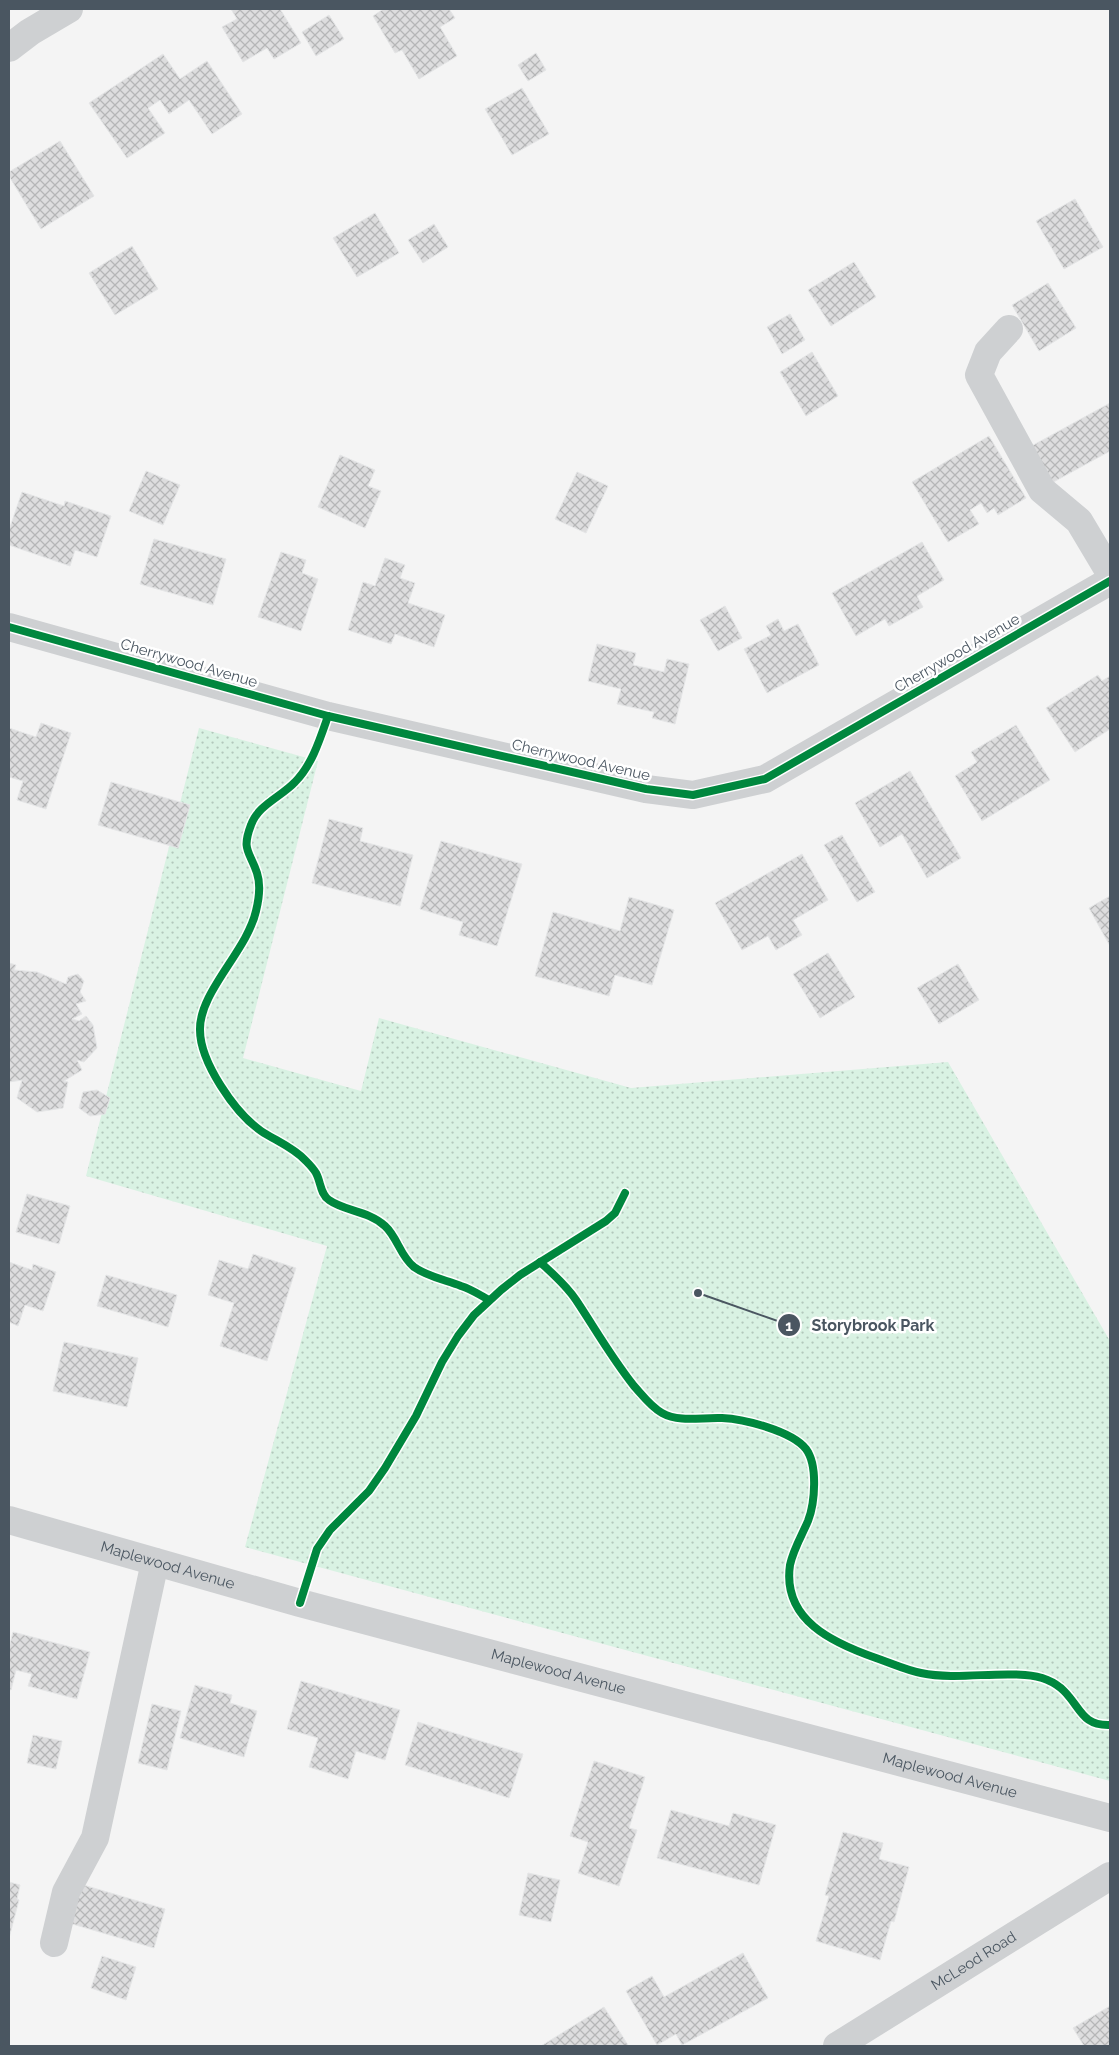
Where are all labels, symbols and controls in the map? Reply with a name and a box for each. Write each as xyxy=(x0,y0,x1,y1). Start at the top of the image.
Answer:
street label: Cherrywood Avenue xyxy=(891,610,1023,696)
street label: Cherrywood Avenue xyxy=(118,635,260,691)
street label: Cherrywood Avenue xyxy=(510,735,652,785)
callout: Storybrook Park xyxy=(777,1310,945,1341)
text: Storybrook Park xyxy=(812,1316,935,1335)
text: 1 xyxy=(785,1317,793,1335)
street label: Maplewood Avenue xyxy=(99,1538,237,1593)
street label: Maplewood Avenue xyxy=(489,1645,628,1698)
street label: Maplewood Avenue xyxy=(881,1749,1019,1802)
street label: McLeod Road xyxy=(928,1928,1020,1994)

